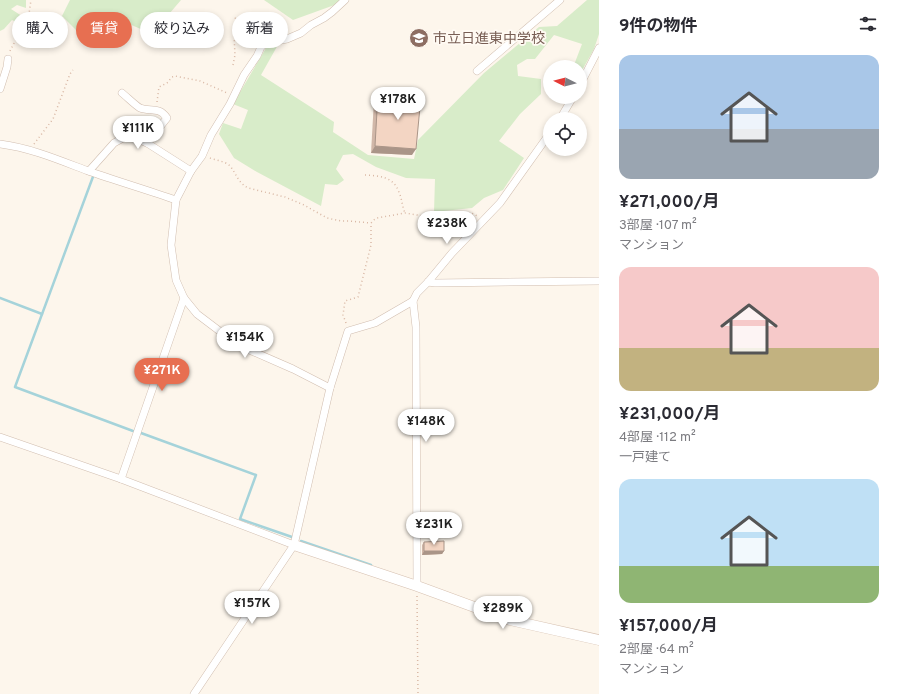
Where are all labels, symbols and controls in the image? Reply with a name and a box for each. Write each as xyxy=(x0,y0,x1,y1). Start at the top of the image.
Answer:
chip: 購入 xyxy=(12,12,68,48)
chip: 賃貸 xyxy=(76,12,132,48)
chip: 絞り込み xyxy=(140,12,224,48)
chip: 新着 xyxy=(232,12,288,48)
icon: filters xyxy=(857,13,879,35)
text: 9件の物件 xyxy=(619,16,697,38)
school or university icon: 市立日進東中学校 xyxy=(408,27,430,49)
place label: 市立日進東中学校 xyxy=(433,31,545,48)
north arrow xyxy=(543,60,587,104)
map controls xyxy=(543,60,587,156)
icon: home xyxy=(713,81,785,153)
pin: ¥178K xyxy=(370,87,426,121)
text: ¥178K xyxy=(380,92,416,108)
button: locate xyxy=(543,112,587,156)
pin: ¥111K xyxy=(110,116,166,150)
text: ¥111K xyxy=(122,121,154,137)
text: ¥271,000/月 xyxy=(619,192,720,214)
pin: ¥238K xyxy=(419,211,475,245)
text: ¥238K xyxy=(427,216,467,232)
text: 3部屋 · 107 m² xyxy=(619,218,697,234)
text: マンション xyxy=(619,238,684,254)
icon: home xyxy=(713,293,785,365)
pin: ¥154K xyxy=(217,325,273,359)
text: ¥154K xyxy=(226,330,264,346)
pin: ¥271K xyxy=(134,358,190,392)
text: ¥271K xyxy=(143,363,181,379)
text: ¥231,000/月 xyxy=(619,404,721,426)
pin: ¥148K xyxy=(398,409,454,443)
text: ¥148K xyxy=(407,414,445,430)
text: 4部屋 · 112 m² xyxy=(619,430,696,446)
text: 一戸建て xyxy=(619,450,671,466)
icon: home xyxy=(713,505,785,577)
pin: ¥231K xyxy=(406,512,462,546)
text: ¥231K xyxy=(415,517,453,533)
pin: ¥157K xyxy=(224,591,280,625)
text: ¥157K xyxy=(233,596,271,612)
pin: ¥289K xyxy=(475,596,531,630)
text: ¥289K xyxy=(482,601,524,617)
text: ¥157,000/月 xyxy=(619,616,718,638)
text: 2部屋 · 64 m² xyxy=(619,642,694,658)
text: マンション xyxy=(619,662,684,678)

